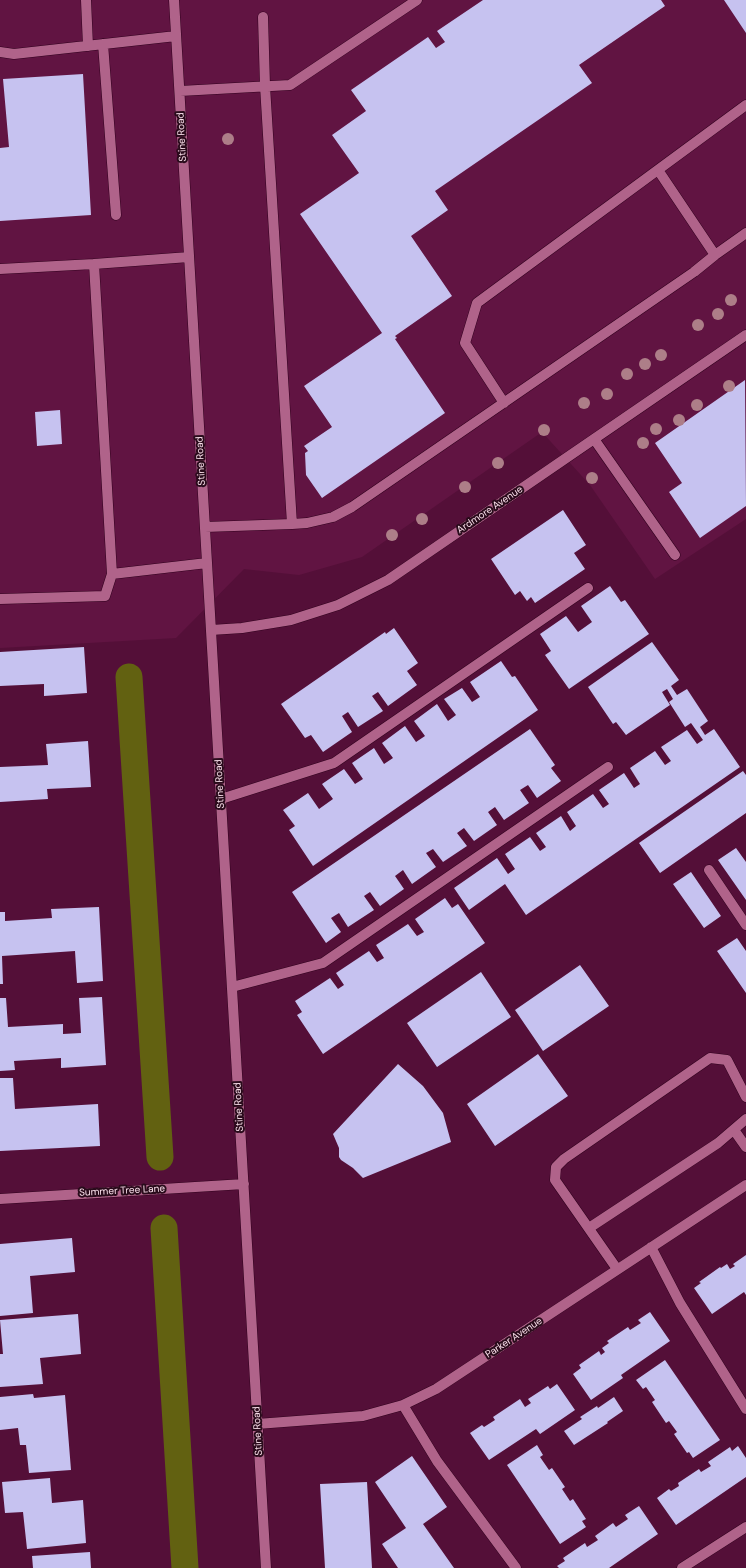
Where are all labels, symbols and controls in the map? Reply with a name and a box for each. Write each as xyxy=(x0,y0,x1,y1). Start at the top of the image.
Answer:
street label: Stine Road xyxy=(175,112,189,162)
street label: Stine Road xyxy=(194,436,208,486)
street label: Ardmore Avenue xyxy=(455,483,525,537)
street label: Stine Road xyxy=(213,759,227,809)
street label: Stine Road xyxy=(232,1082,246,1132)
street label: Summer Tree Lane xyxy=(79,1183,165,1199)
street label: Parker Avenue xyxy=(483,1315,545,1361)
street label: Stine Road xyxy=(251,1406,265,1456)

